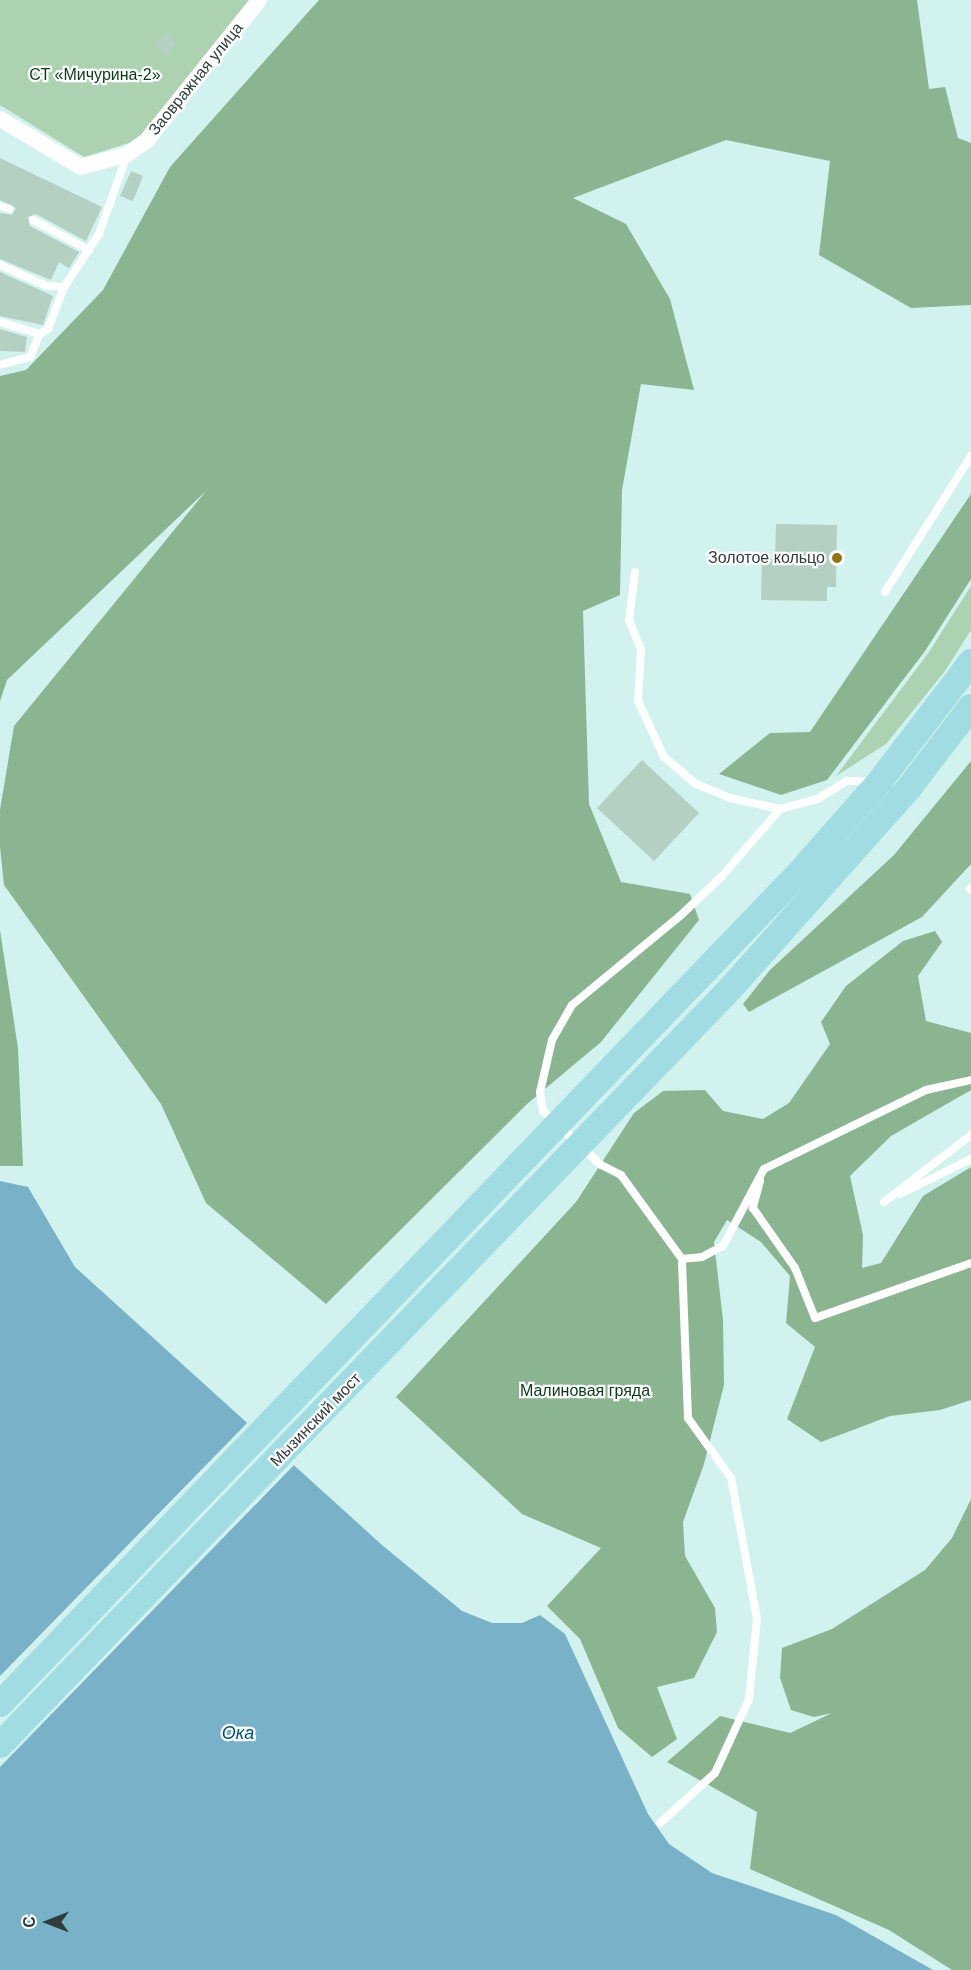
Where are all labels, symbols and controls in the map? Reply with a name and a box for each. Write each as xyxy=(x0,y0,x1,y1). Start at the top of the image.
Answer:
street label: Заовражная улица xyxy=(145,19,247,139)
park label: СТ «Мичурина-2» xyxy=(29,65,161,85)
place label: Золотое кольцо xyxy=(708,548,825,568)
marker: Золотое кольцо xyxy=(830,551,844,565)
street label: Мызинский мост xyxy=(267,1369,365,1471)
park label: Малиновая гряда xyxy=(520,1381,650,1401)
water label: Ока xyxy=(222,1722,254,1744)
north arrow xyxy=(18,1892,78,1952)
text: С xyxy=(21,1916,38,1928)

